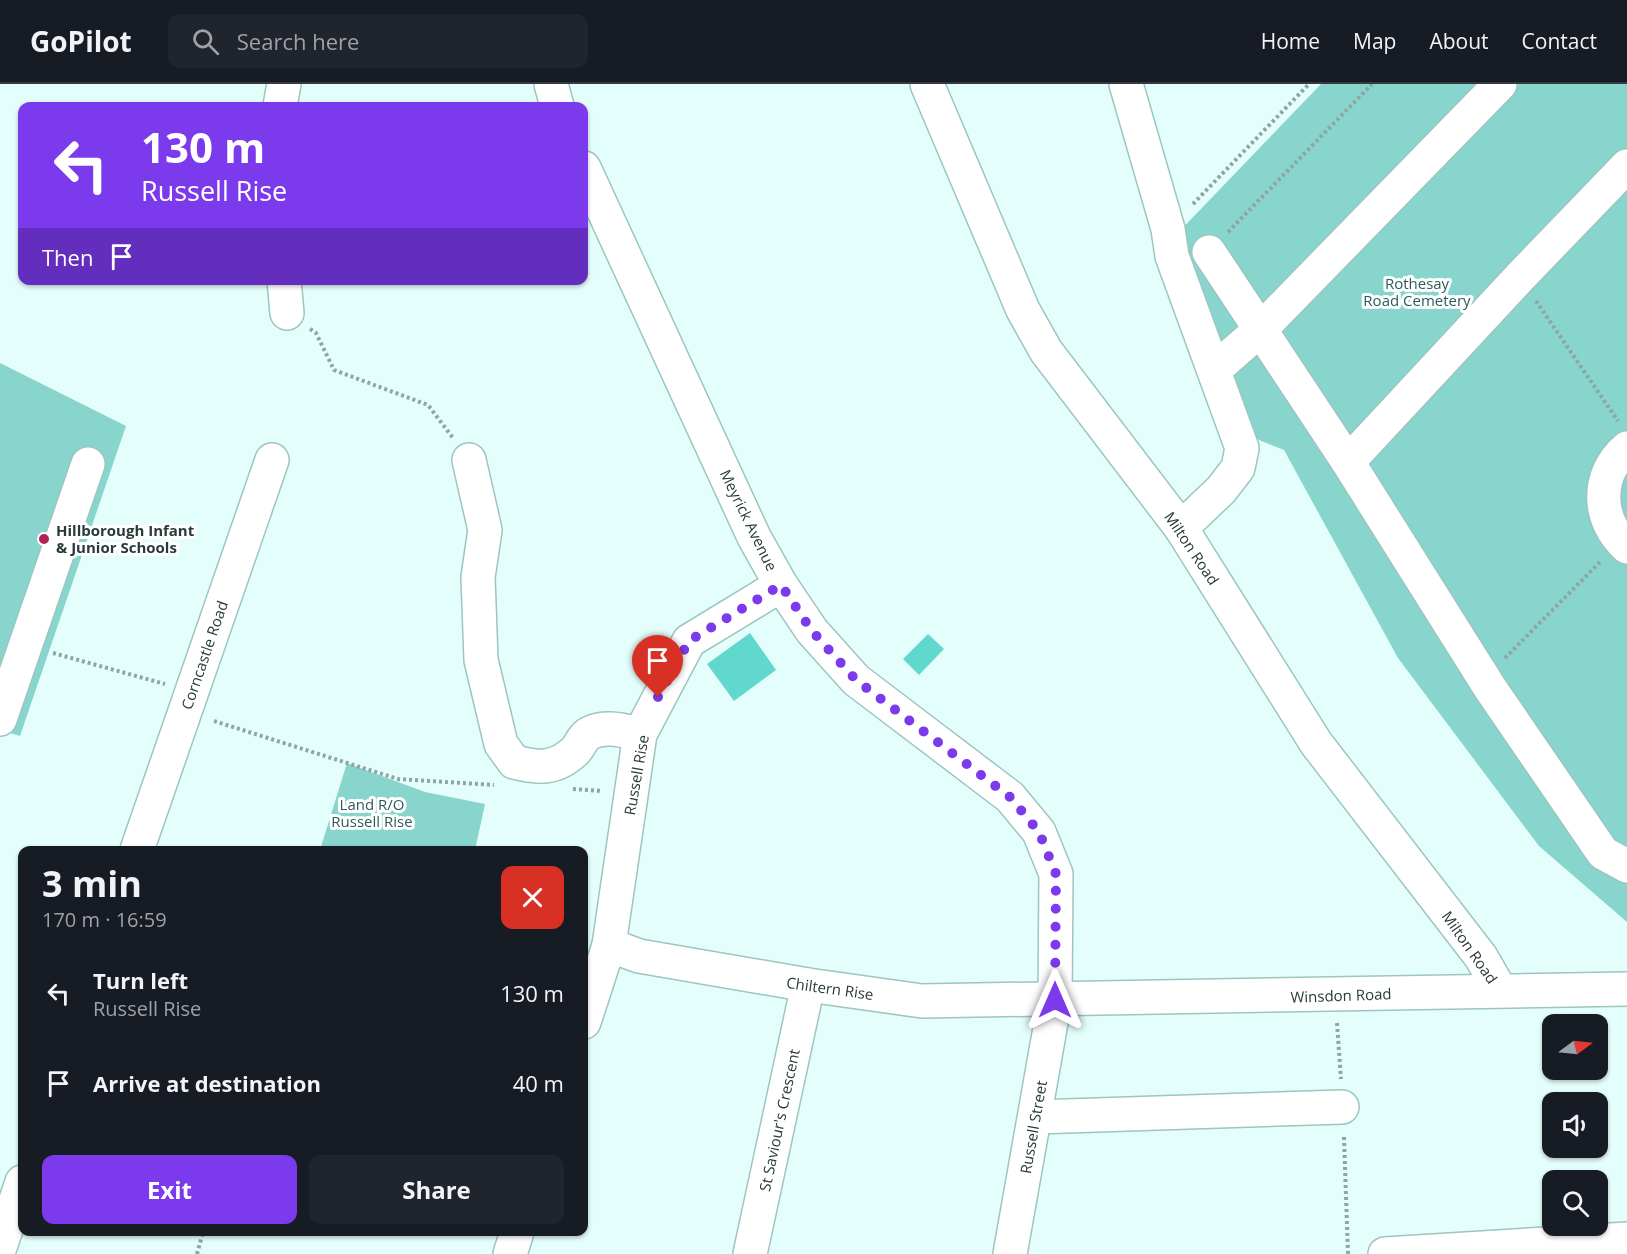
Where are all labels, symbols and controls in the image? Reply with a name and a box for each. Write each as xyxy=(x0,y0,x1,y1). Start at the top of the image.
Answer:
search box xyxy=(168,14,588,68)
text: GoPilot xyxy=(30,22,132,60)
icon: search xyxy=(189,25,222,58)
text: Search here xyxy=(237,26,359,56)
text: Home xyxy=(1261,27,1320,55)
text: Map xyxy=(1353,27,1396,55)
text: About xyxy=(1429,27,1489,55)
text: Contact xyxy=(1522,27,1597,55)
text: 130 m xyxy=(141,118,265,175)
icon: left xyxy=(42,126,120,204)
text: Russell Rise xyxy=(141,172,287,209)
icon: arrive xyxy=(105,240,138,273)
text: Then xyxy=(42,242,93,272)
park label: Rothesay Road Cemetery xyxy=(1363,273,1471,310)
street label: Meyrick Avenue xyxy=(716,466,782,574)
street label: Milton Road xyxy=(1160,507,1224,589)
place label: Hillborough Infant & Junior Schools xyxy=(56,520,195,557)
marker: Hillborough Infant & Junior Schools xyxy=(37,532,51,546)
street label: Corncastle Road xyxy=(176,598,232,712)
pin xyxy=(632,635,683,697)
icon: arrive xyxy=(641,644,674,677)
street label: Russell Rise xyxy=(619,733,653,817)
park label: Land R/O Russell Rise xyxy=(331,794,413,831)
text: 3 min xyxy=(42,859,142,908)
button: close xyxy=(501,866,564,929)
text: 170 m · 16:59 xyxy=(42,906,167,933)
street label: Milton Road xyxy=(1438,907,1502,987)
text: Turn left xyxy=(93,965,188,995)
position arrow xyxy=(1023,968,1087,1032)
street label: Chiltern Rise xyxy=(785,972,875,1004)
icon: left xyxy=(42,977,75,1010)
text: 130 m xyxy=(500,978,564,1008)
street label: Winsdon Road xyxy=(1290,983,1392,1007)
text: Russell Rise xyxy=(93,995,201,1022)
north arrow xyxy=(1542,1014,1608,1080)
map controls xyxy=(1542,1014,1608,1236)
street label: St Saviour's Crescent xyxy=(754,1047,804,1193)
icon: arrive xyxy=(42,1067,75,1100)
text: Arrive at destination xyxy=(93,1068,321,1098)
text: 40 m xyxy=(513,1068,564,1098)
street label: Russell Street xyxy=(1015,1079,1051,1175)
button: sound xyxy=(1542,1092,1608,1158)
button: Exit xyxy=(42,1155,297,1224)
button: Share xyxy=(309,1155,564,1224)
button: search xyxy=(1542,1170,1608,1236)

